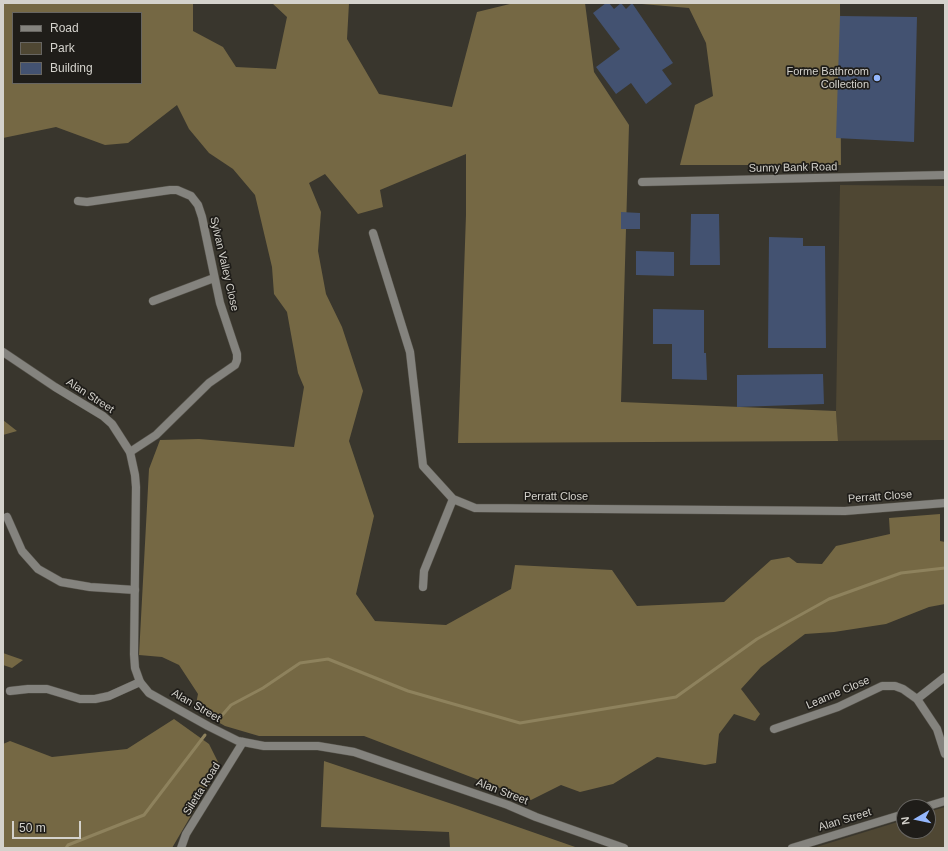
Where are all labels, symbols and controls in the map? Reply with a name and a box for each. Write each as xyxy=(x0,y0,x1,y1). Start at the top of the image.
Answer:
legend xyxy=(12,12,142,84)
text: Road xyxy=(50,21,79,35)
text: Park xyxy=(50,41,75,55)
text: Building xyxy=(50,61,93,75)
place label: Forme Bathroom Collection xyxy=(786,65,869,91)
marker: Forme Bathroom Collection xyxy=(872,73,882,83)
street label: Sunny Bank Road xyxy=(749,161,837,175)
street label: Sylvan Valley Close xyxy=(207,216,241,312)
street label: Alan Street xyxy=(64,376,116,416)
street label: Perratt Close xyxy=(848,488,912,506)
street label: Perratt Close xyxy=(524,490,588,504)
street label: Leanne Close xyxy=(804,674,872,712)
street label: Alan Street xyxy=(169,687,223,725)
street label: Siletta Road xyxy=(181,760,223,818)
street label: Alan Street xyxy=(474,776,530,808)
north arrow xyxy=(896,799,936,839)
street label: Alan Street xyxy=(817,806,873,834)
scale bar xyxy=(14,813,83,839)
text: N xyxy=(899,816,912,826)
text: 50 m xyxy=(19,821,46,835)

